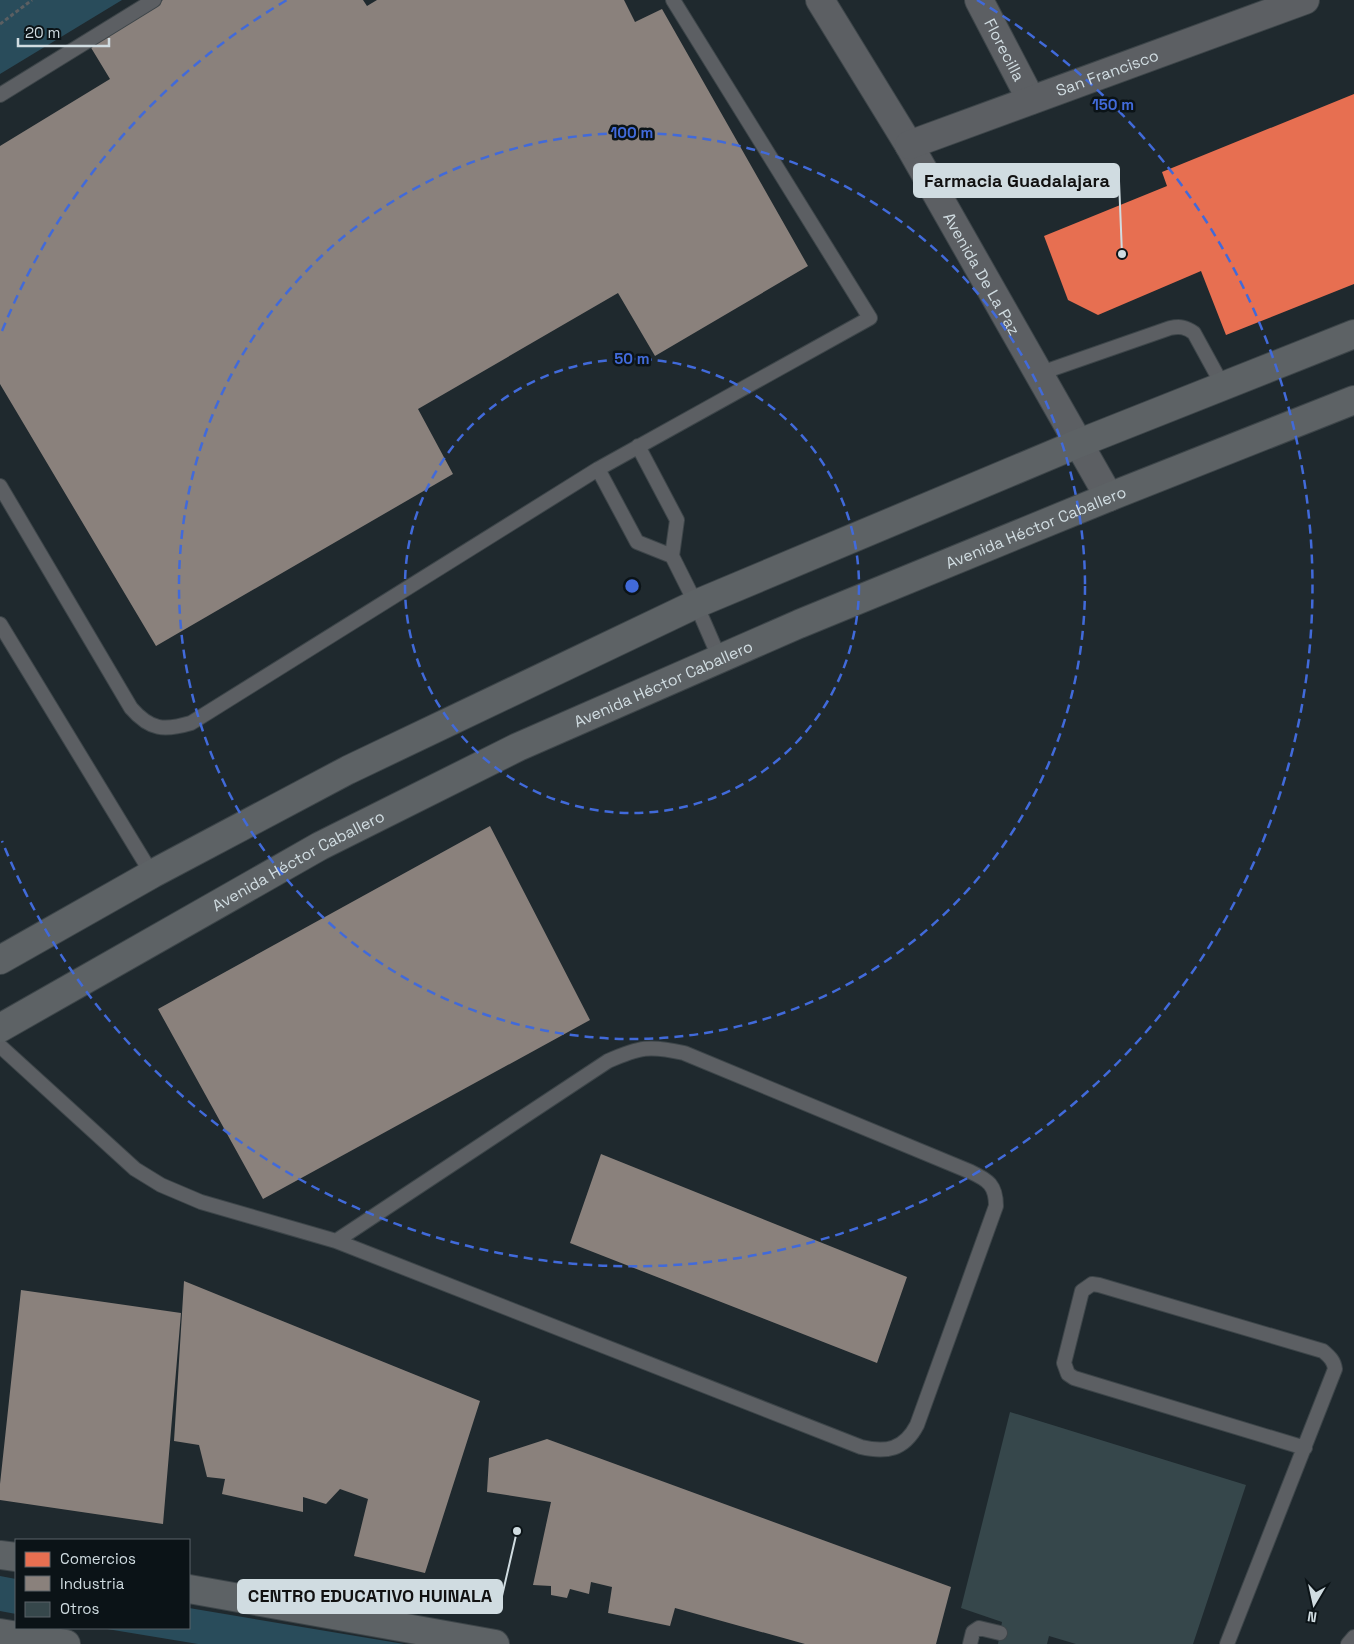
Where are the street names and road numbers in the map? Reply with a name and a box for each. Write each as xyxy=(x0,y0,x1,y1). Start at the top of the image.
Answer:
street label: Florecilla xyxy=(980,15,1030,85)
street label: San Francisco xyxy=(1053,44,1161,101)
street label: Avenida De La Paz xyxy=(939,208,1025,339)
street label: Avenida Héctor Caballero xyxy=(942,481,1129,573)
street label: Avenida Héctor Caballero xyxy=(570,635,756,732)
street label: Avenida Héctor Caballero xyxy=(208,805,388,916)

